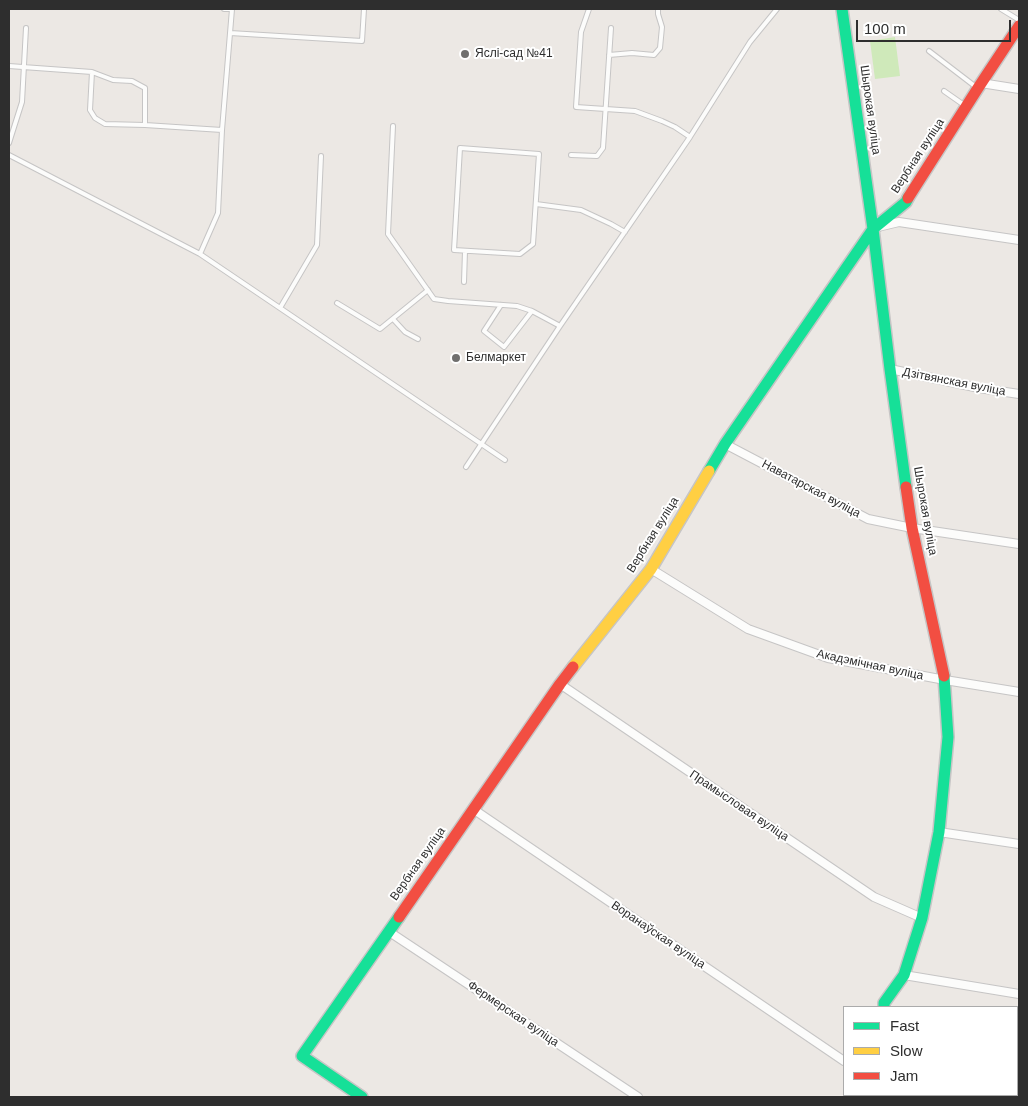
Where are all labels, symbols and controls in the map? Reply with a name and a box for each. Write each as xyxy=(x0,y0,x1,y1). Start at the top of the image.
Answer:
scale bar xyxy=(858,10,1013,42)
text: 100 m xyxy=(864,20,906,37)
place label: Яслі-сад №41 xyxy=(475,47,553,61)
marker: Яслі-сад №41 xyxy=(459,48,471,60)
street label: Шырокая вуліца xyxy=(857,64,883,156)
street label: Вербная вуліца xyxy=(888,116,948,196)
place label: Белмаркет xyxy=(466,351,526,365)
marker: Белмаркет xyxy=(450,352,462,364)
street label: Дзітвянская вуліца xyxy=(901,365,1007,399)
street label: Наватарская вуліца xyxy=(759,457,863,521)
street label: Шырокая вуліца xyxy=(910,465,940,557)
street label: Вербная вуліца xyxy=(624,495,682,575)
street label: Акадэмічная вуліца xyxy=(815,647,925,683)
street label: Прамысловая вуліца xyxy=(687,767,791,845)
street label: Вербная вуліца xyxy=(387,824,449,904)
street label: Воранаўская вуліца xyxy=(608,898,708,972)
street label: Фермерская вуліца xyxy=(465,978,561,1050)
legend xyxy=(843,1006,1018,1096)
text: Fast xyxy=(890,1017,919,1034)
text: Slow xyxy=(890,1042,923,1059)
text: Jam xyxy=(890,1067,918,1084)

